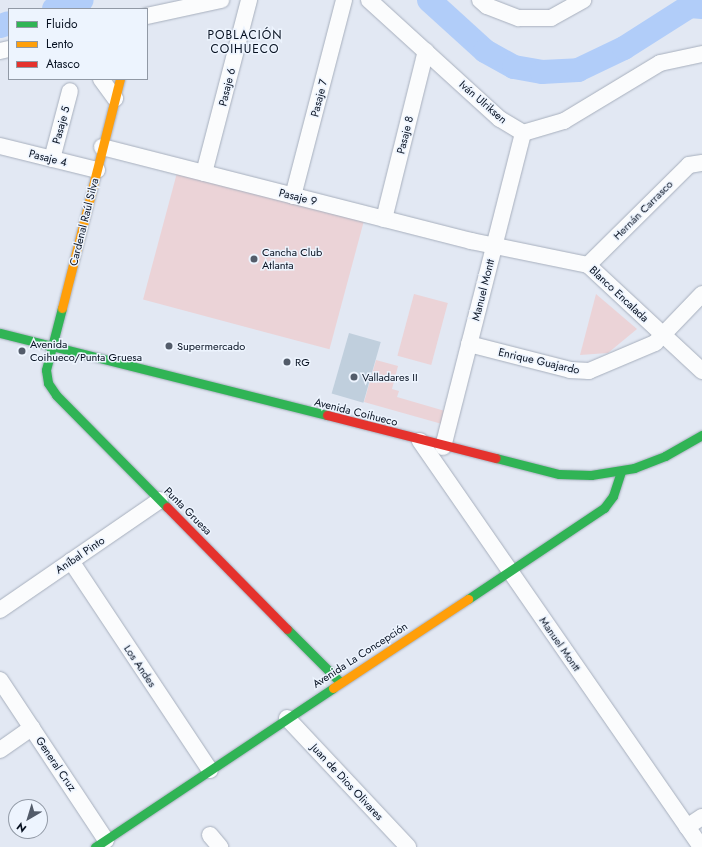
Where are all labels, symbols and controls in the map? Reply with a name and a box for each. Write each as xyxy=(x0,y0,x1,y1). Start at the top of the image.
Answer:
legend xyxy=(8,8,148,80)
text: Fluido xyxy=(46,15,78,33)
district label: POBLACIÓN COIHUECO xyxy=(207,29,283,57)
text: Lento xyxy=(46,35,73,53)
text: Atasco xyxy=(46,55,80,73)
street label: Pasaje 6 xyxy=(216,67,238,107)
street label: Pasaje 7 xyxy=(308,78,330,118)
street label: Iván Ulriksen xyxy=(457,78,509,126)
street label: Pasaje 5 xyxy=(50,105,72,145)
street label: Pasaje 8 xyxy=(394,115,416,155)
street label: Pasaje 4 xyxy=(28,147,68,169)
street label: Cardenal Raúl Silva xyxy=(67,177,101,267)
street label: Hernán Carrasco xyxy=(610,177,676,243)
street label: Pasaje 9 xyxy=(278,186,318,208)
place label: Cancha Club Atlanta xyxy=(262,246,322,272)
marker: Cancha Club Atlanta xyxy=(249,254,259,264)
street label: Manuel Montt xyxy=(469,258,497,322)
street label: Blanco Encalada xyxy=(587,263,651,325)
place label: Avenida Coihueco/Punta Gruesa xyxy=(30,338,142,364)
place label: Supermercado xyxy=(177,339,245,353)
marker: Supermercado xyxy=(164,341,174,351)
street label: Enrique Guajardo xyxy=(497,345,581,377)
marker: Avenida Coihueco/Punta Gruesa xyxy=(17,346,27,356)
place label: RG xyxy=(295,355,310,369)
marker: RG xyxy=(282,357,292,367)
place label: Valladares II xyxy=(362,370,418,384)
marker: Valladares II xyxy=(349,372,359,382)
street label: Avenida Coihueco xyxy=(313,395,399,429)
street label: Punta Gruesa xyxy=(161,484,215,538)
street label: Aníbal Pinto xyxy=(53,534,107,576)
street label: Manuel Montt xyxy=(536,614,584,674)
street label: Avenida La Concepción xyxy=(310,619,410,691)
street label: Los Andes xyxy=(121,642,159,690)
street label: General Cruz xyxy=(33,734,79,794)
street label: Juan de Dios Olivares xyxy=(308,741,386,823)
north arrow xyxy=(8,799,48,839)
text: N xyxy=(13,819,30,837)

